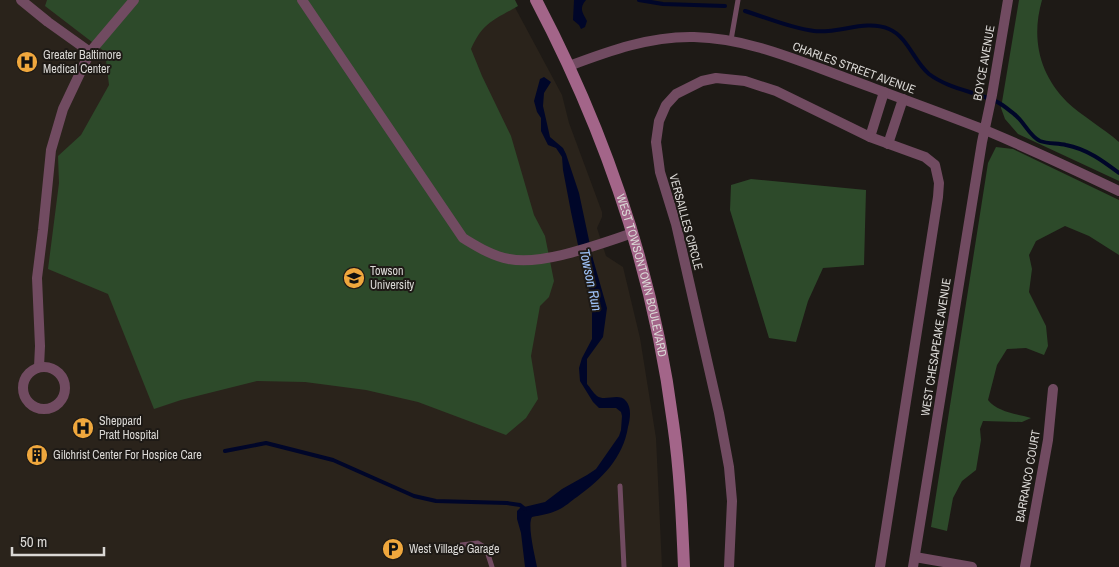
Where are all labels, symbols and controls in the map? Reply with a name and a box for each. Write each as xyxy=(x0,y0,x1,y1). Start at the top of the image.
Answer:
street label: BOYCE AVENUE xyxy=(969,24,999,102)
street label: CHARLES STREET AVENUE xyxy=(790,38,918,98)
place label: Greater Baltimore Medical Center xyxy=(43,47,121,77)
hospital icon: Greater Baltimore Medical Center xyxy=(15,50,39,74)
street label: VERSAILLES CIRCLE xyxy=(665,172,707,272)
street label: WEST TOWSONTOWN BOULEVARD xyxy=(612,192,670,358)
water label: Towson Run xyxy=(576,247,606,313)
place label: Towson University xyxy=(370,263,414,293)
school or university icon: Towson University xyxy=(342,266,366,290)
street label: WEST CHESAPEAKE AVENUE xyxy=(917,277,955,417)
place label: Sheppard Pratt Hospital xyxy=(99,413,159,443)
hospital icon: Sheppard Pratt Hospital xyxy=(71,416,95,440)
street label: BARRANCO COURT xyxy=(1012,429,1044,523)
building icon: Gilchrist Center For Hospice Care xyxy=(25,443,49,467)
place label: Gilchrist Center For Hospice Care xyxy=(53,447,202,463)
scale bar xyxy=(12,524,105,556)
text: 50 m xyxy=(20,531,47,552)
parking icon: West Village Garage xyxy=(381,537,405,561)
place label: West Village Garage xyxy=(409,541,499,557)

